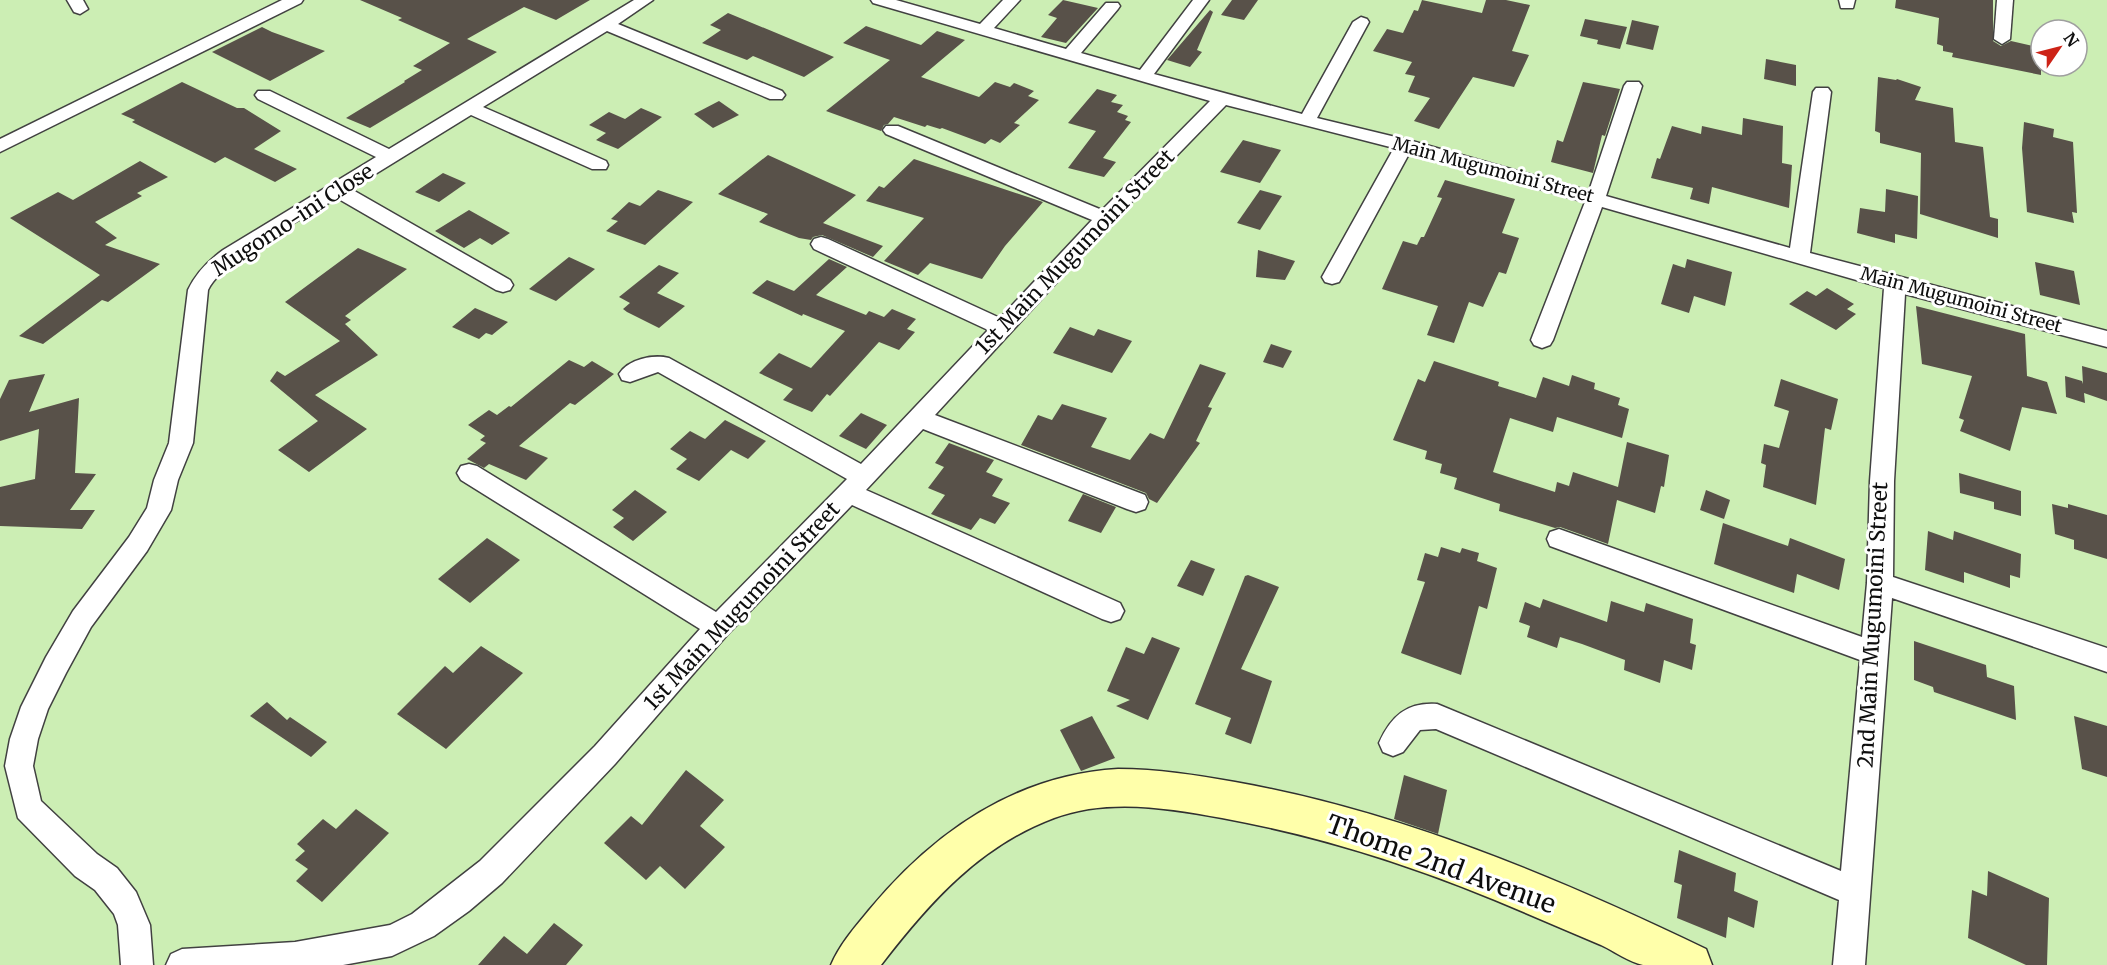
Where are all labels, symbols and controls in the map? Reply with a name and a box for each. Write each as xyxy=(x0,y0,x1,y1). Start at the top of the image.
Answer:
north arrow xyxy=(2029,18,2089,78)
text: N xyxy=(2059,28,2083,51)
street label: Main Mugumoini Street xyxy=(1390,132,1596,208)
street label: 1st Main Mugumoini Street xyxy=(969,143,1180,360)
street label: Mugomo-ini Close xyxy=(207,157,379,282)
street label: Main Mugumoini Street xyxy=(1858,262,2064,338)
street label: 2nd Main Mugumoini Street xyxy=(1852,481,1893,769)
street label: 1st Main Mugumoini Street xyxy=(638,496,845,716)
street label: Thome 2nd Avenue xyxy=(1322,807,1560,920)

